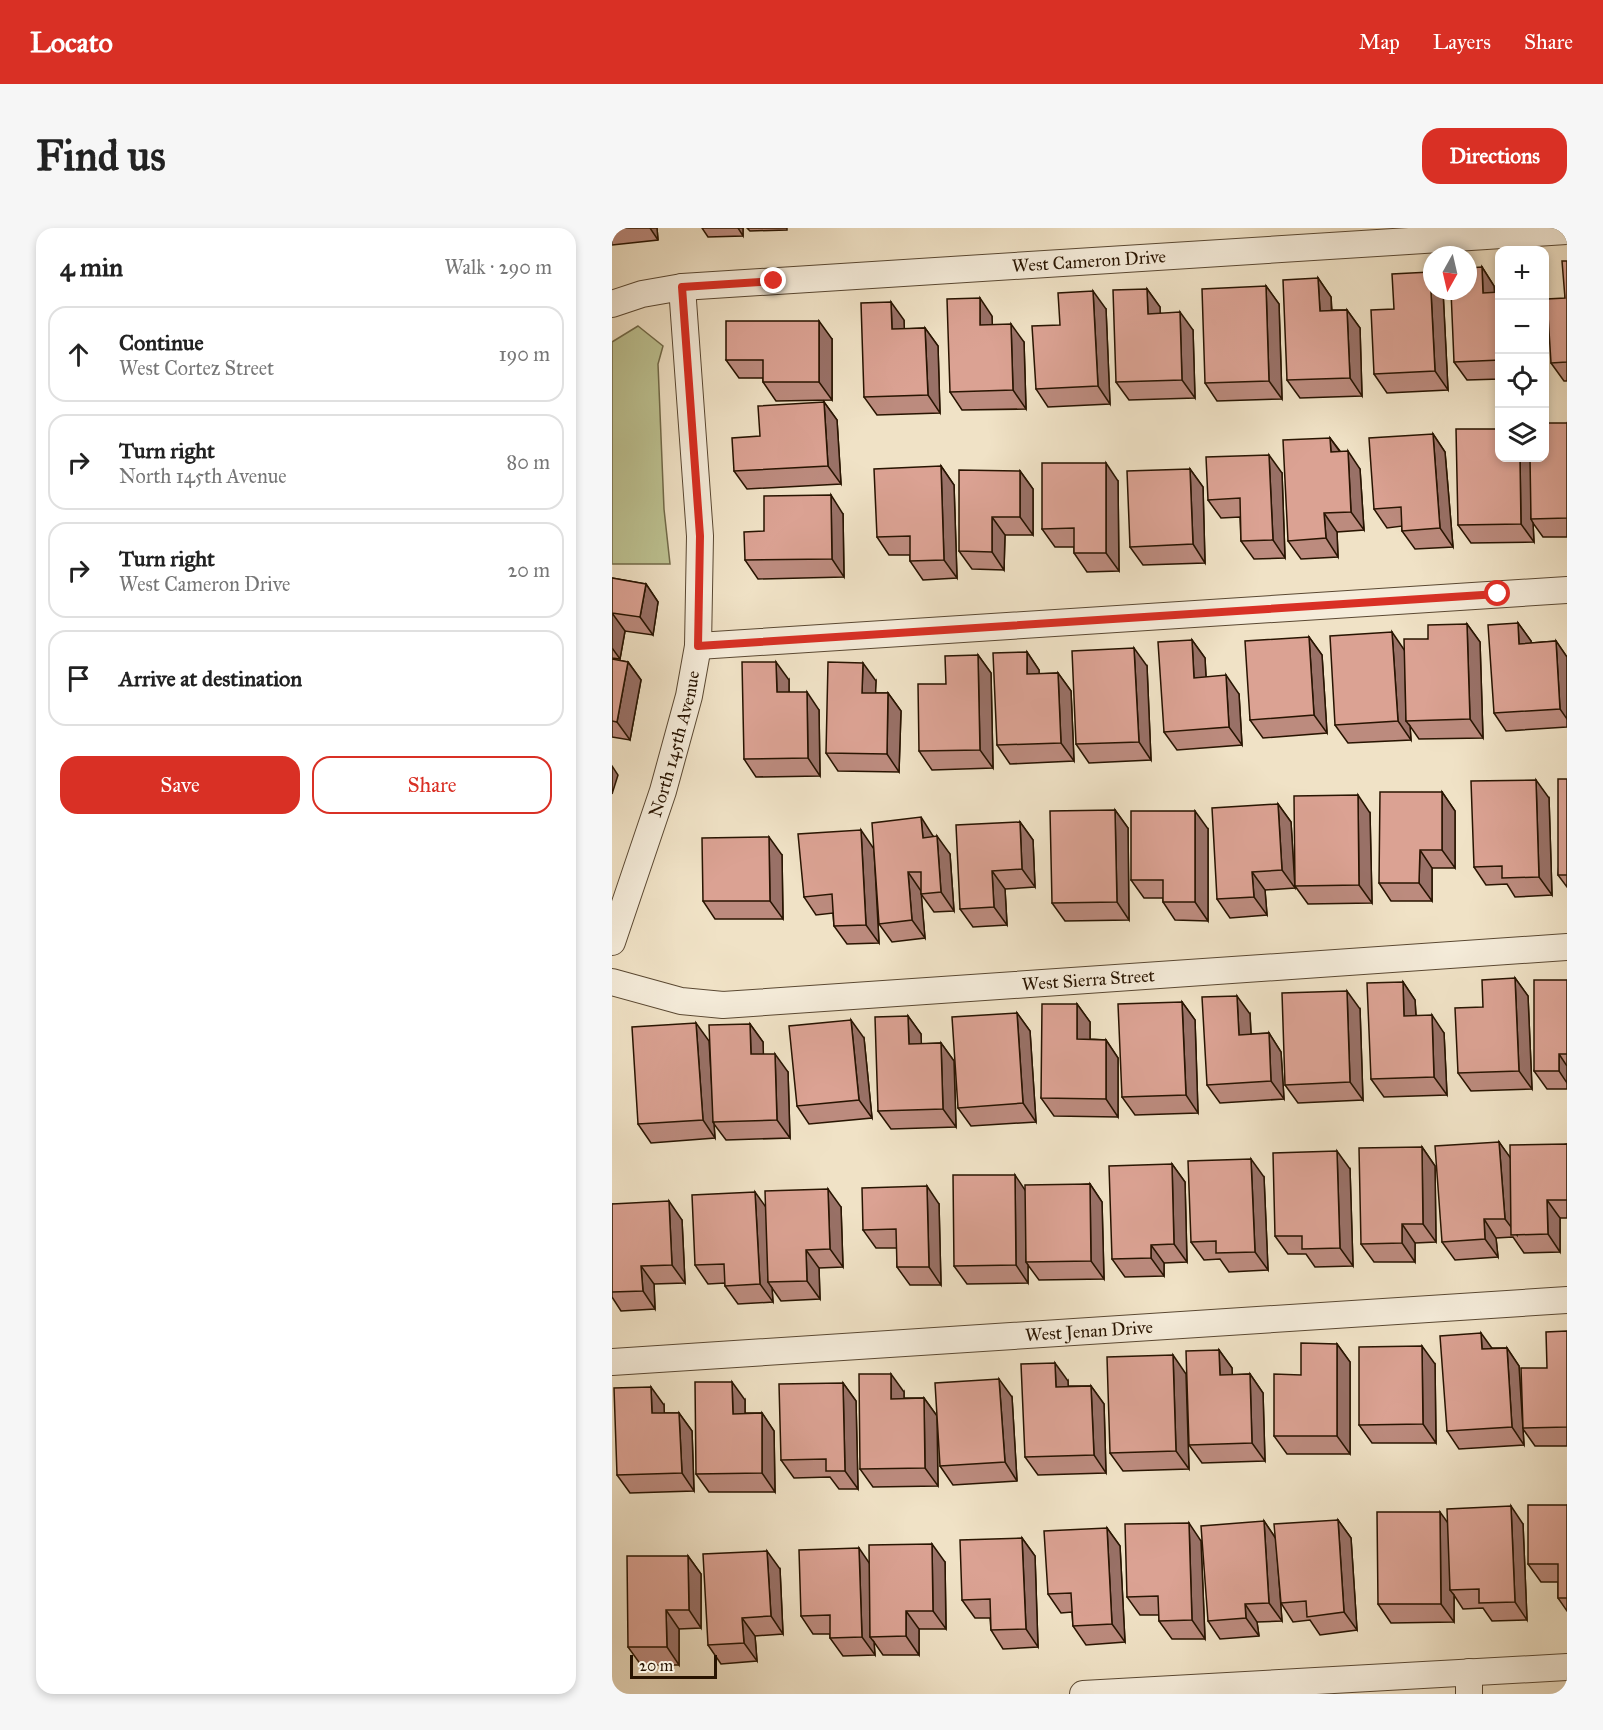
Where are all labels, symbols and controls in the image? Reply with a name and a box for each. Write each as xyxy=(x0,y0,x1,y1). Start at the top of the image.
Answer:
text: Locato xyxy=(30,25,113,60)
text: Map xyxy=(1359,29,1400,55)
text: Layers xyxy=(1433,29,1491,55)
text: Share xyxy=(1524,29,1573,55)
button: Directions xyxy=(1422,128,1567,184)
text: Find us xyxy=(36,130,166,182)
street label: West Cameron Drive xyxy=(1011,245,1167,277)
north arrow xyxy=(1423,246,1477,300)
map controls xyxy=(1495,246,1549,462)
button: + xyxy=(1495,246,1549,300)
text: 4 min xyxy=(60,251,123,283)
text: Walk · 290 m xyxy=(444,255,552,279)
route end xyxy=(760,267,786,293)
button: − xyxy=(1495,300,1549,354)
text: Continue xyxy=(119,329,204,356)
icon: ahead xyxy=(62,338,95,371)
text: 190 m xyxy=(499,342,550,366)
button: locate xyxy=(1495,354,1549,408)
text: West Cortez Street xyxy=(119,356,274,380)
button: layers xyxy=(1495,408,1549,462)
text: Turn right xyxy=(119,437,215,464)
icon: right xyxy=(62,446,95,479)
text: 80 m xyxy=(507,450,550,474)
text: North 145th Avenue xyxy=(119,464,287,488)
text: Turn right xyxy=(119,545,215,572)
icon: right xyxy=(62,554,95,587)
text: 20 m xyxy=(507,558,550,582)
text: West Cameron Drive xyxy=(119,572,290,596)
route start xyxy=(1484,580,1510,606)
icon: arrive xyxy=(62,662,95,695)
text: Arrive at destination xyxy=(119,665,302,692)
street label: North 145th Avenue xyxy=(644,669,704,820)
button: Save xyxy=(60,756,300,814)
button: Share xyxy=(312,756,552,814)
street label: West Sierra Street xyxy=(1021,964,1156,995)
street label: West Jenan Drive xyxy=(1025,1316,1153,1346)
scale bar xyxy=(630,1652,717,1680)
text: 20 m xyxy=(639,1656,673,1675)

